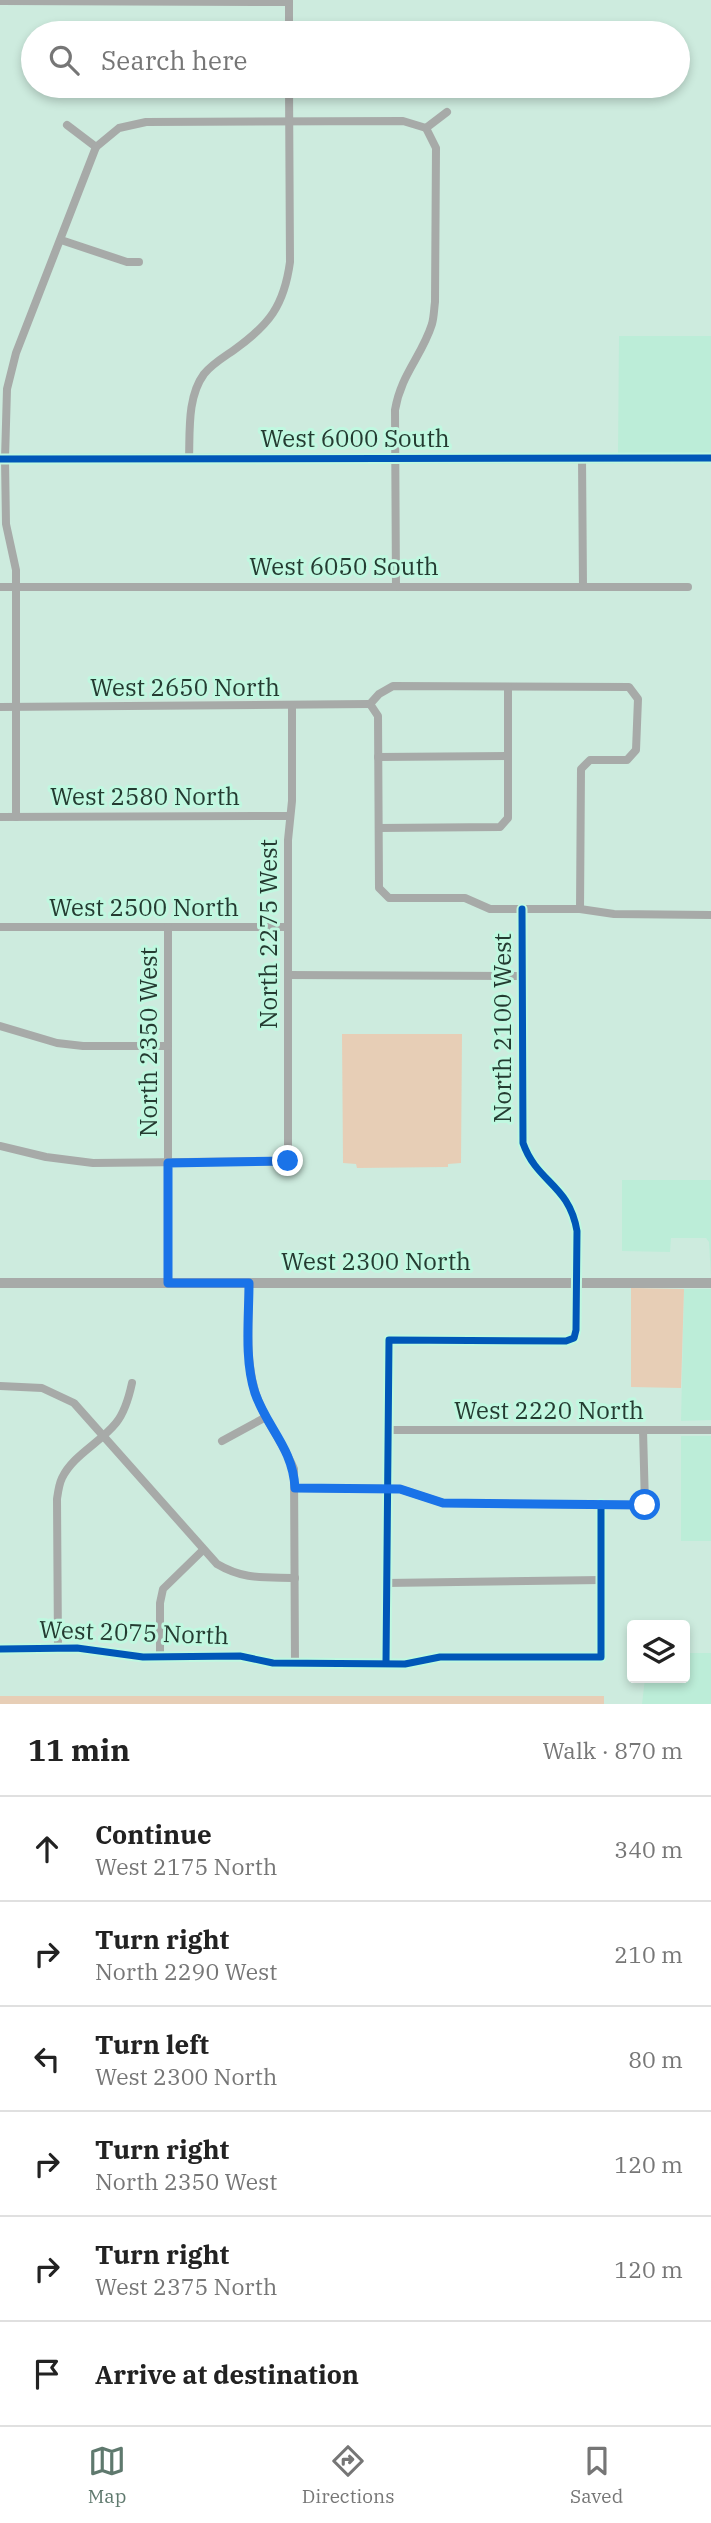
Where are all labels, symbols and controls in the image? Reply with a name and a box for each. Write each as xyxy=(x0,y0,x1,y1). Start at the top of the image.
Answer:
search box xyxy=(21,21,690,98)
icon: search xyxy=(45,41,83,79)
text: Search here xyxy=(101,43,247,77)
street label: West 6000 South xyxy=(260,422,450,454)
street label: West 6050 South xyxy=(249,550,439,582)
street label: West 2650 North xyxy=(90,671,280,703)
street label: West 2580 North xyxy=(50,780,240,812)
street label: North 2275 West xyxy=(252,839,284,1029)
street label: West 2500 North xyxy=(49,891,239,923)
street label: North 2100 West xyxy=(486,933,518,1123)
street label: North 2350 West xyxy=(132,947,164,1137)
route end xyxy=(272,1145,303,1176)
street label: West 2300 North xyxy=(281,1245,471,1277)
street label: West 2220 North xyxy=(454,1394,644,1426)
route start xyxy=(629,1489,660,1520)
street label: West 2075 North xyxy=(38,1613,230,1651)
map controls xyxy=(627,1620,690,1683)
button: layers xyxy=(627,1620,690,1683)
text: 11 min xyxy=(28,1730,130,1769)
text: Walk · 870 m xyxy=(542,1735,683,1765)
text: Continue xyxy=(95,1817,212,1851)
icon: ahead xyxy=(28,1830,66,1868)
text: 340 m xyxy=(614,1834,683,1864)
text: West 2175 North xyxy=(95,1851,277,1881)
text: Turn right xyxy=(95,1922,229,1956)
icon: right xyxy=(28,1935,66,1973)
text: 210 m xyxy=(614,1939,683,1969)
text: North 2290 West xyxy=(95,1956,277,1986)
text: Turn left xyxy=(95,2027,209,2061)
icon: left xyxy=(28,2040,66,2078)
text: 80 m xyxy=(628,2044,683,2074)
text: West 2300 North xyxy=(95,2061,277,2091)
text: Turn right xyxy=(95,2132,229,2166)
icon: right xyxy=(28,2145,66,2183)
text: 120 m xyxy=(614,2149,683,2179)
text: North 2350 West xyxy=(95,2166,277,2196)
text: Turn right xyxy=(95,2237,229,2271)
icon: right xyxy=(28,2250,66,2288)
text: 120 m xyxy=(614,2254,683,2284)
text: West 2375 North xyxy=(95,2271,277,2301)
icon: arrive xyxy=(28,2355,66,2393)
text: Arrive at destination xyxy=(95,2357,359,2391)
tab: Map xyxy=(88,2442,126,2508)
tab: Directions xyxy=(302,2442,395,2508)
tab: Saved xyxy=(570,2442,623,2508)

